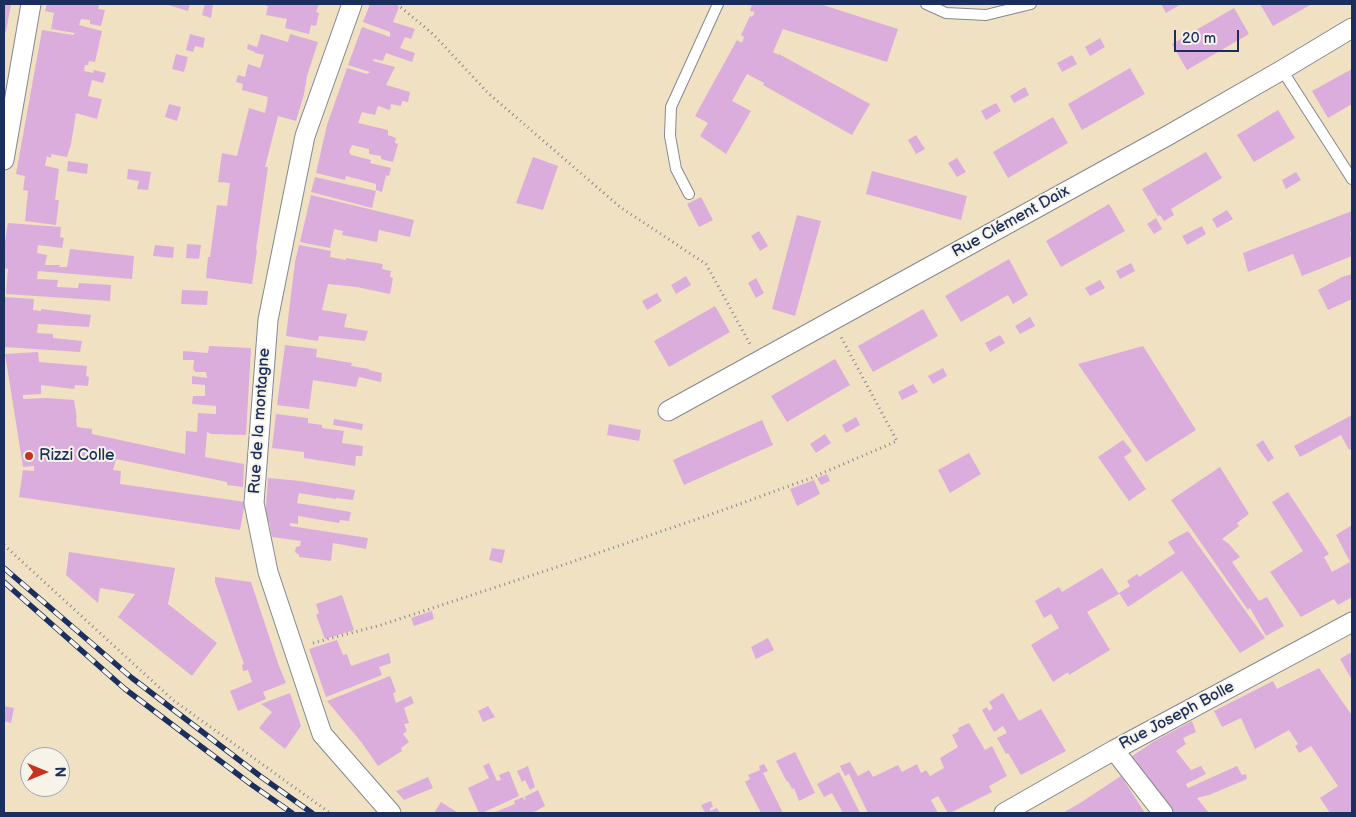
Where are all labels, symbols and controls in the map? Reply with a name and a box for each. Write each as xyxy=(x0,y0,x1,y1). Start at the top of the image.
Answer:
scale bar xyxy=(1176,20,1241,52)
text: 20 m xyxy=(1182,29,1216,48)
street label: Rue Clément Daix xyxy=(949,182,1073,262)
street label: Rue de la montagne xyxy=(245,347,275,495)
place label: Rizzi Colle xyxy=(39,446,114,466)
marker: Rizzi Colle xyxy=(23,450,35,462)
street label: Rue Joseph Bolle xyxy=(1116,678,1238,754)
north arrow xyxy=(20,747,70,797)
text: N xyxy=(51,767,68,777)

